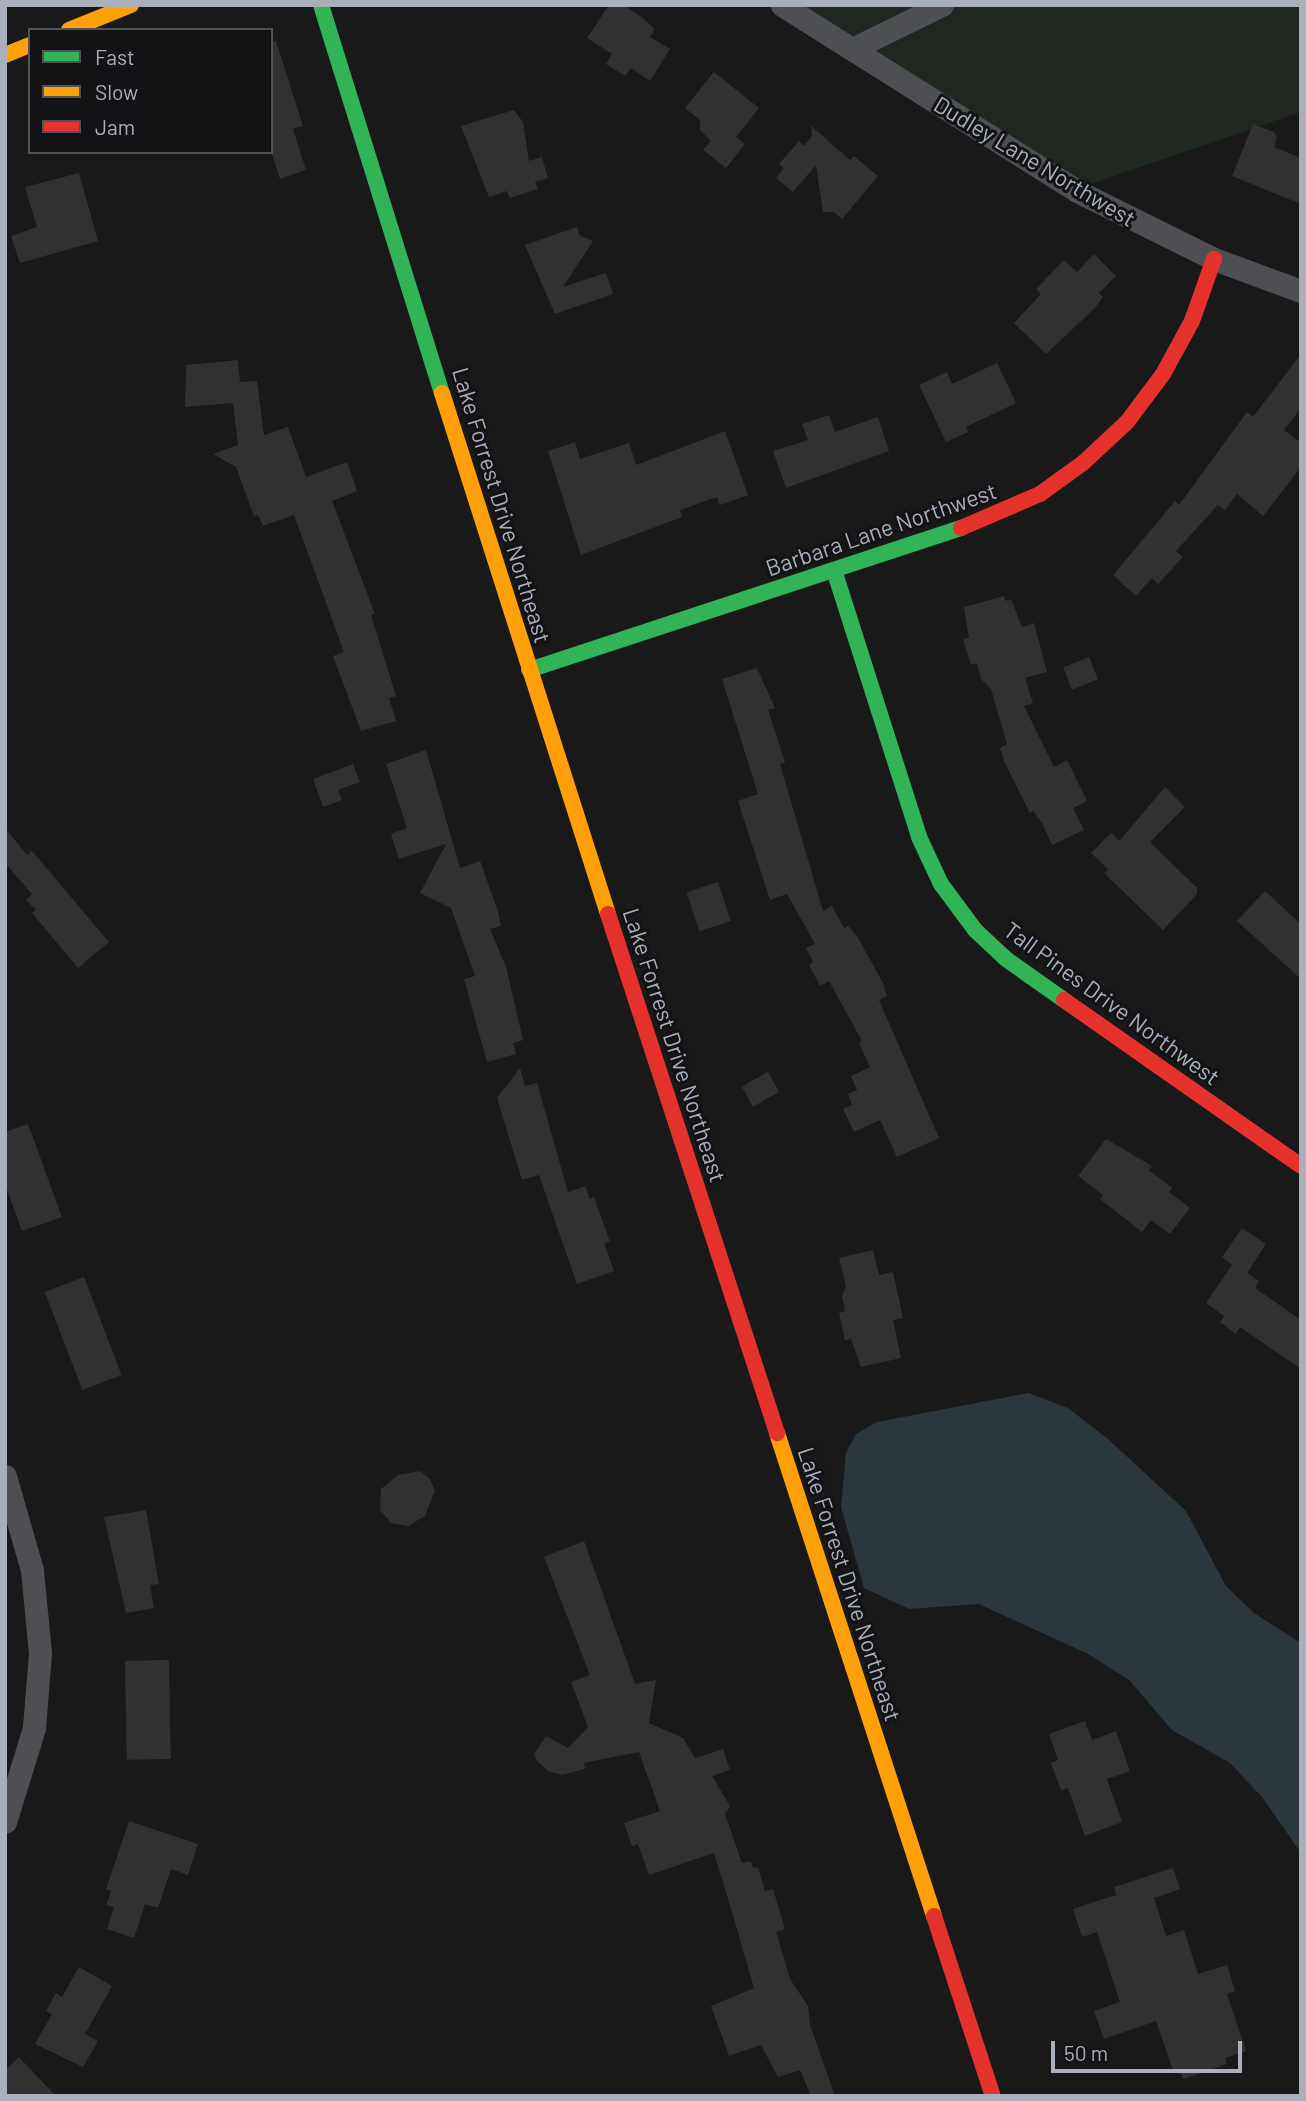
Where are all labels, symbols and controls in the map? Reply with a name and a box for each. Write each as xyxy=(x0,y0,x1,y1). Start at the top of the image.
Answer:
legend xyxy=(28,28,273,154)
text: Fast xyxy=(95,44,135,69)
text: Slow xyxy=(95,79,138,104)
street label: Dudley Lane Northwest xyxy=(929,90,1141,232)
text: Jam xyxy=(95,114,135,139)
street label: Lake Forrest Drive Northeast xyxy=(447,364,557,646)
street label: Barbara Lane Northwest xyxy=(762,477,1000,581)
street label: Lake Forrest Drive Northeast xyxy=(618,904,732,1186)
street label: Tall Pines Drive Northwest xyxy=(999,915,1225,1091)
street label: Lake Forrest Drive Northeast xyxy=(793,1443,907,1725)
scale bar xyxy=(1054,2028,1245,2072)
text: 50 m xyxy=(1064,2040,1108,2065)

